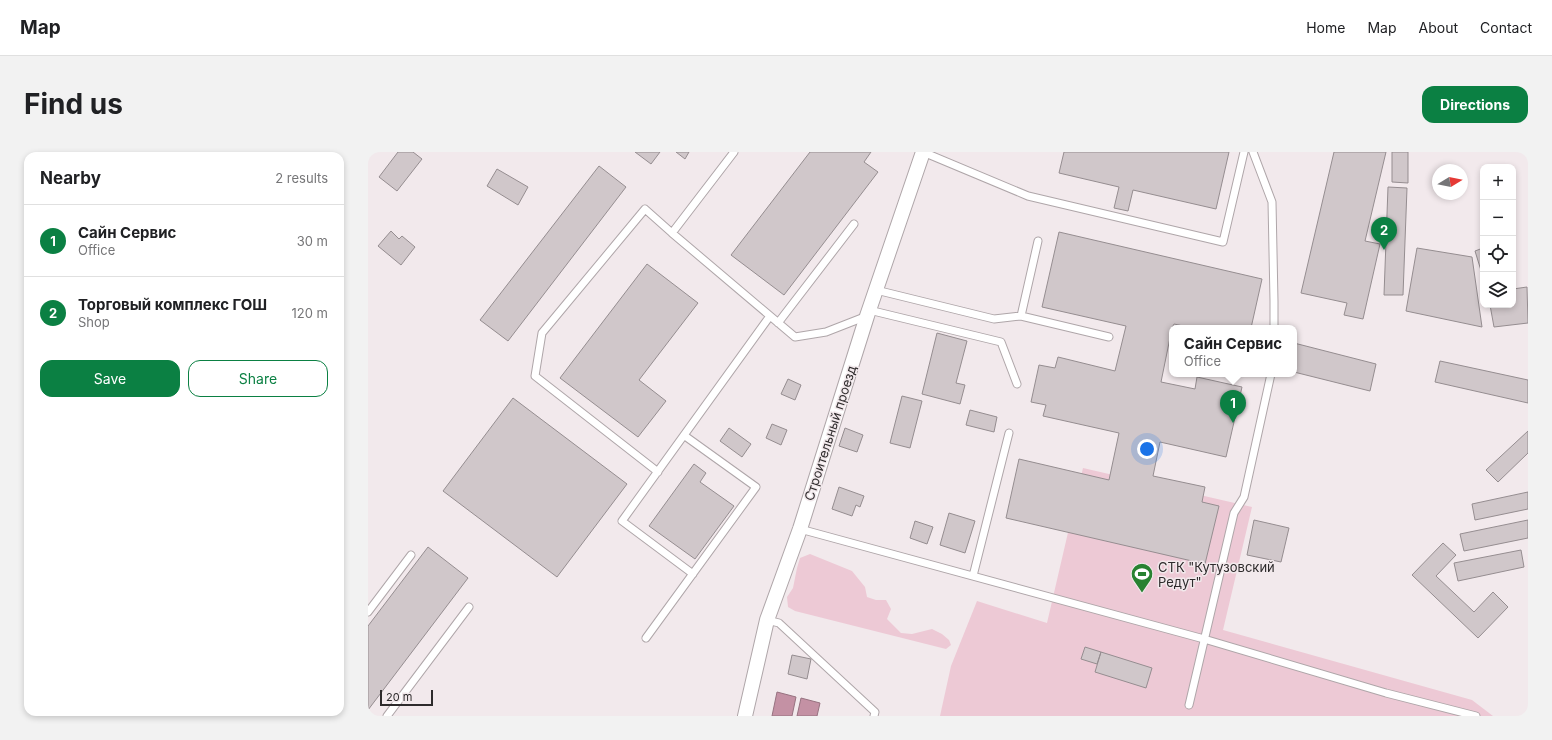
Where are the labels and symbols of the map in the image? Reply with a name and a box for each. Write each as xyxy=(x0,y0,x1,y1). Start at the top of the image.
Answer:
north arrow xyxy=(1432,164,1468,200)
pin: 2 xyxy=(1371,217,1397,250)
street label: Строительный проезд xyxy=(801,363,859,503)
pin: 1 xyxy=(1220,390,1246,423)
your location xyxy=(1137,439,1157,459)
place label: СТК "Кутузовский Редут" xyxy=(1158,559,1275,590)
sports icon: СТК "Кутузовский Редут" xyxy=(1129,561,1155,594)
scale bar xyxy=(380,688,433,707)

